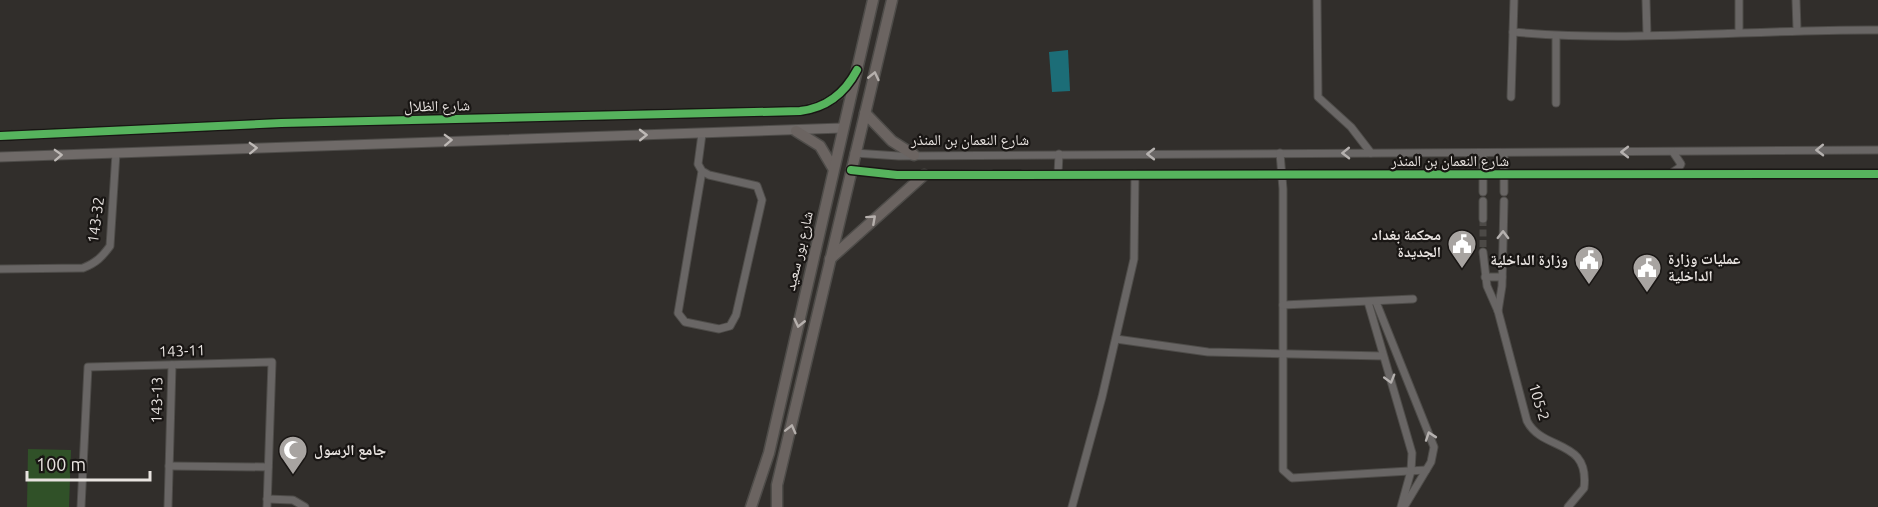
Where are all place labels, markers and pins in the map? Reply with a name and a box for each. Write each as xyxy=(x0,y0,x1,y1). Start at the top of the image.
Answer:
place label: محكمة بغداد الجديدة xyxy=(1371,226,1441,260)
public building icon: محكمة بغداد الجديدة xyxy=(1446,228,1478,270)
public building icon: وزارة الداخلية xyxy=(1573,244,1605,286)
place label: عمليات وزارة الداخلية xyxy=(1668,250,1741,284)
place label: وزارة الداخلية xyxy=(1490,251,1568,268)
public building icon: عمليات وزارة الداخلية xyxy=(1631,252,1663,294)
mosque icon: جامع الرسول xyxy=(277,434,309,476)
place label: جامع الرسول xyxy=(314,441,387,460)

